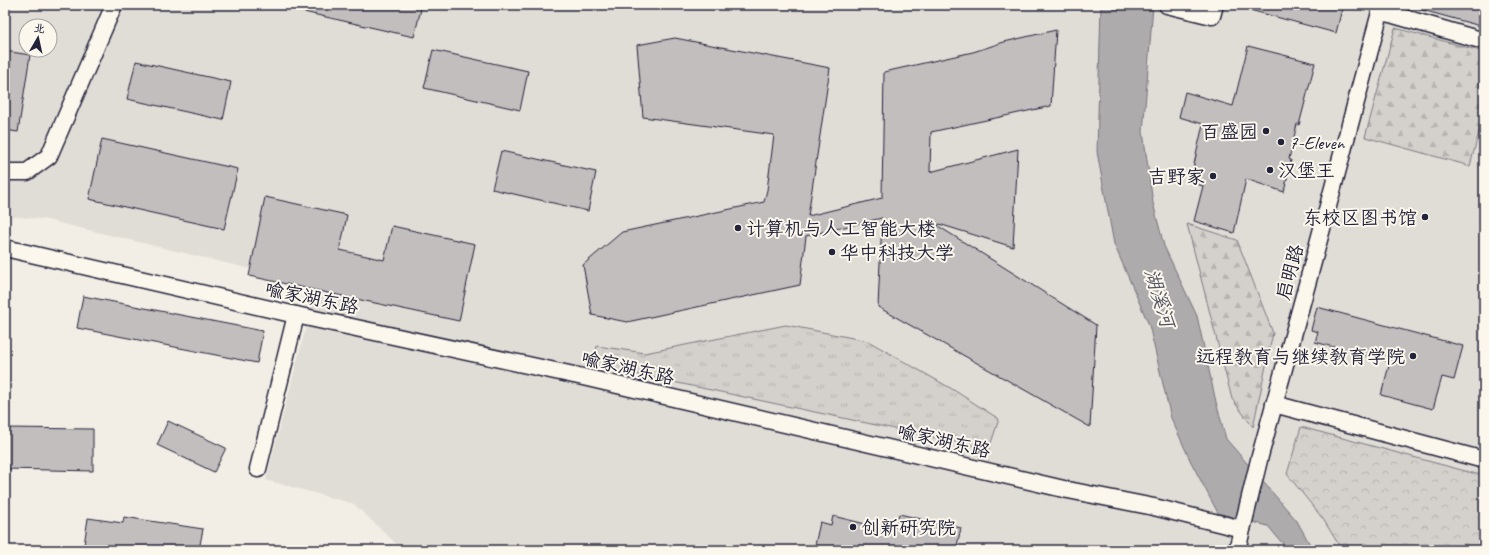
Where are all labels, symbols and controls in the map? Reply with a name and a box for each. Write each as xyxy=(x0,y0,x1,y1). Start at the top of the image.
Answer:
north arrow xyxy=(18,18,58,58)
text: 北 xyxy=(33,20,46,36)
place label: 百盛园 xyxy=(1201,120,1258,144)
marker: 百盛园 xyxy=(1261,126,1271,136)
place label: 7-Eleven xyxy=(1289,131,1346,155)
marker: 7-Eleven xyxy=(1276,137,1286,147)
place label: 汉堡王 xyxy=(1278,159,1335,183)
place label: 吉野家 xyxy=(1148,165,1205,189)
marker: 汉堡王 xyxy=(1265,165,1275,175)
marker: 吉野家 xyxy=(1208,171,1218,181)
place label: 东校区图书馆 xyxy=(1303,206,1417,230)
marker: 东校区图书馆 xyxy=(1420,212,1430,222)
place label: 计算机与人工智能大楼 xyxy=(746,217,936,241)
marker: 计算机与人工智能大楼 xyxy=(733,223,743,233)
place label: 华中科技大学 xyxy=(840,241,954,265)
street label: 启明路 xyxy=(1271,242,1309,303)
marker: 华中科技大学 xyxy=(827,247,837,257)
water label: 湖溪河 xyxy=(1139,266,1181,333)
street label: 喻家湖东路 xyxy=(263,276,361,320)
place label: 远程教育与继续教育学院 xyxy=(1196,345,1405,369)
street label: 喻家湖东路 xyxy=(579,346,677,390)
marker: 远程教育与继续教育学院 xyxy=(1408,351,1418,361)
street label: 喻家湖东路 xyxy=(895,419,993,463)
place label: 创新研究院 xyxy=(861,516,956,540)
marker: 创新研究院 xyxy=(848,522,858,532)

